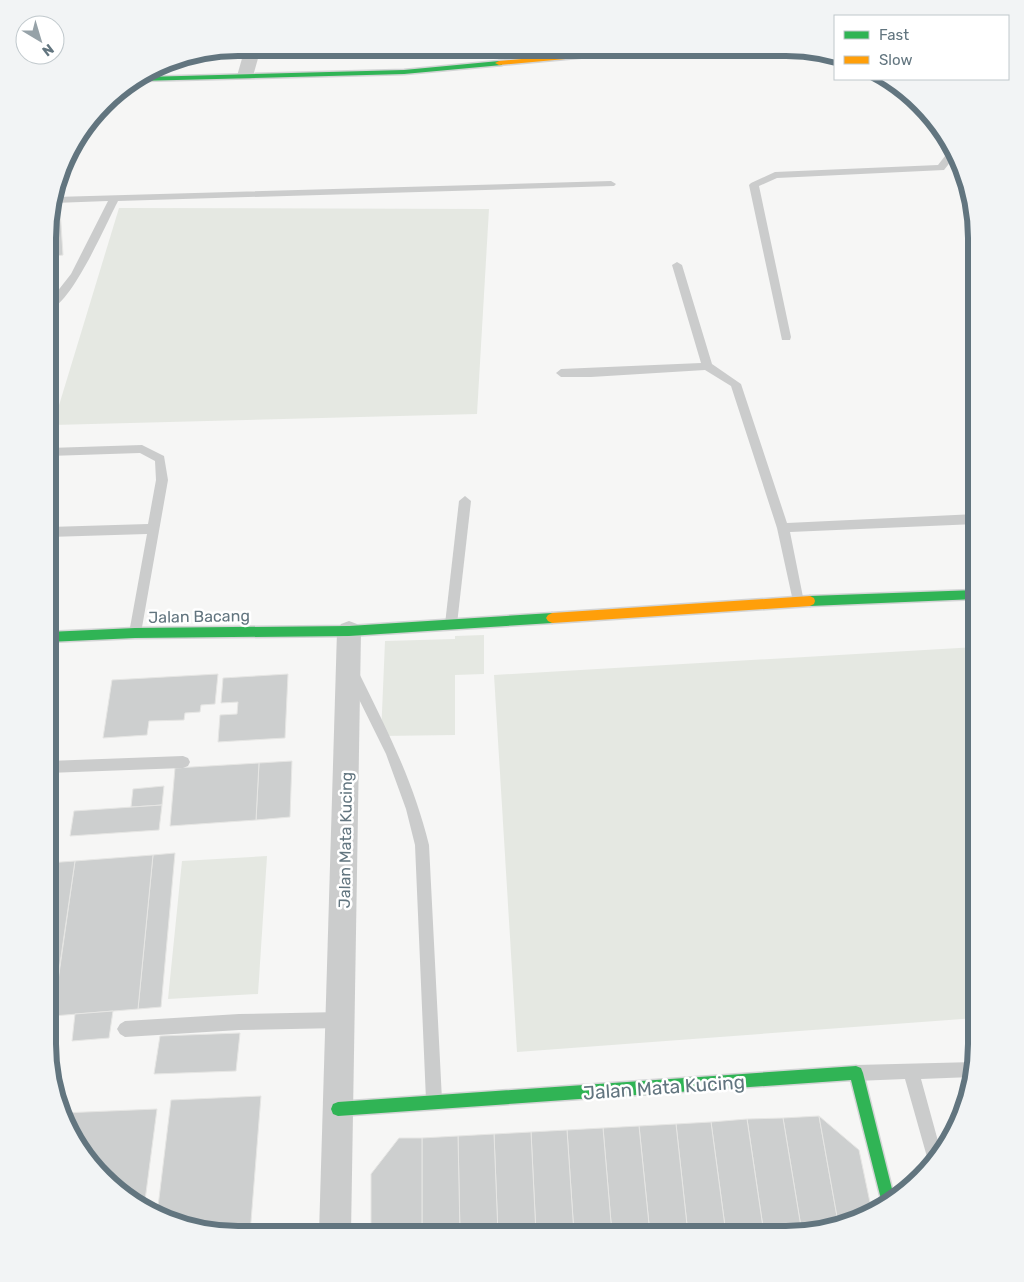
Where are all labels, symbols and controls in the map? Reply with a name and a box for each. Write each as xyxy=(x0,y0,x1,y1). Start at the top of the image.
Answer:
north arrow xyxy=(15,15,65,65)
legend xyxy=(834,15,1009,80)
text: Fast xyxy=(879,26,909,44)
text: N xyxy=(38,40,57,60)
text: Slow xyxy=(879,51,912,69)
street label: Jalan Bacang xyxy=(148,606,250,627)
street label: Jalan Mata Kucing xyxy=(335,772,356,908)
street label: Jalan Mata Kucing xyxy=(582,1070,746,1105)

